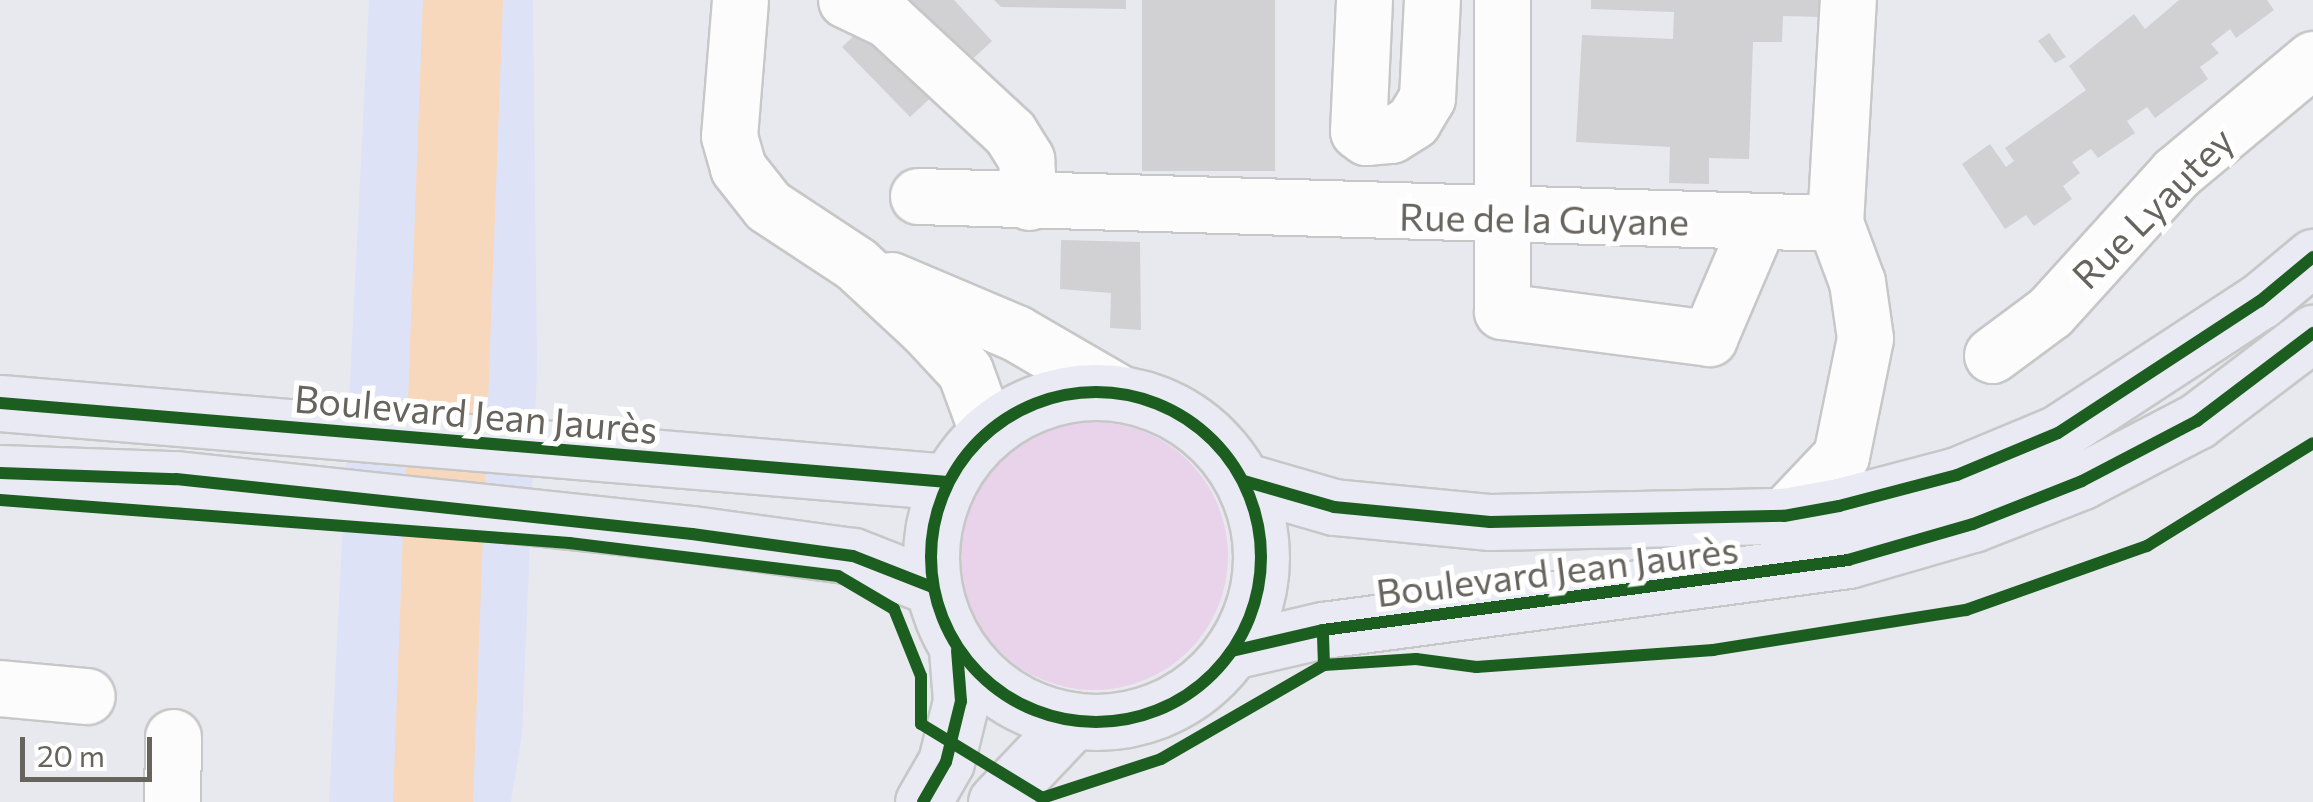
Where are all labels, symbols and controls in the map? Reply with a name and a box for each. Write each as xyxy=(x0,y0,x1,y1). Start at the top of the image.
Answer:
street label: Rue Lyautey xyxy=(2062,117,2242,297)
street label: Rue de la Guyane xyxy=(1399,193,1689,243)
street label: Boulevard Jean Jaurès xyxy=(292,374,660,452)
street label: Boulevard Jean Jaurès xyxy=(1373,525,1741,615)
scale bar xyxy=(25,717,158,779)
text: 20 m xyxy=(37,736,105,773)

